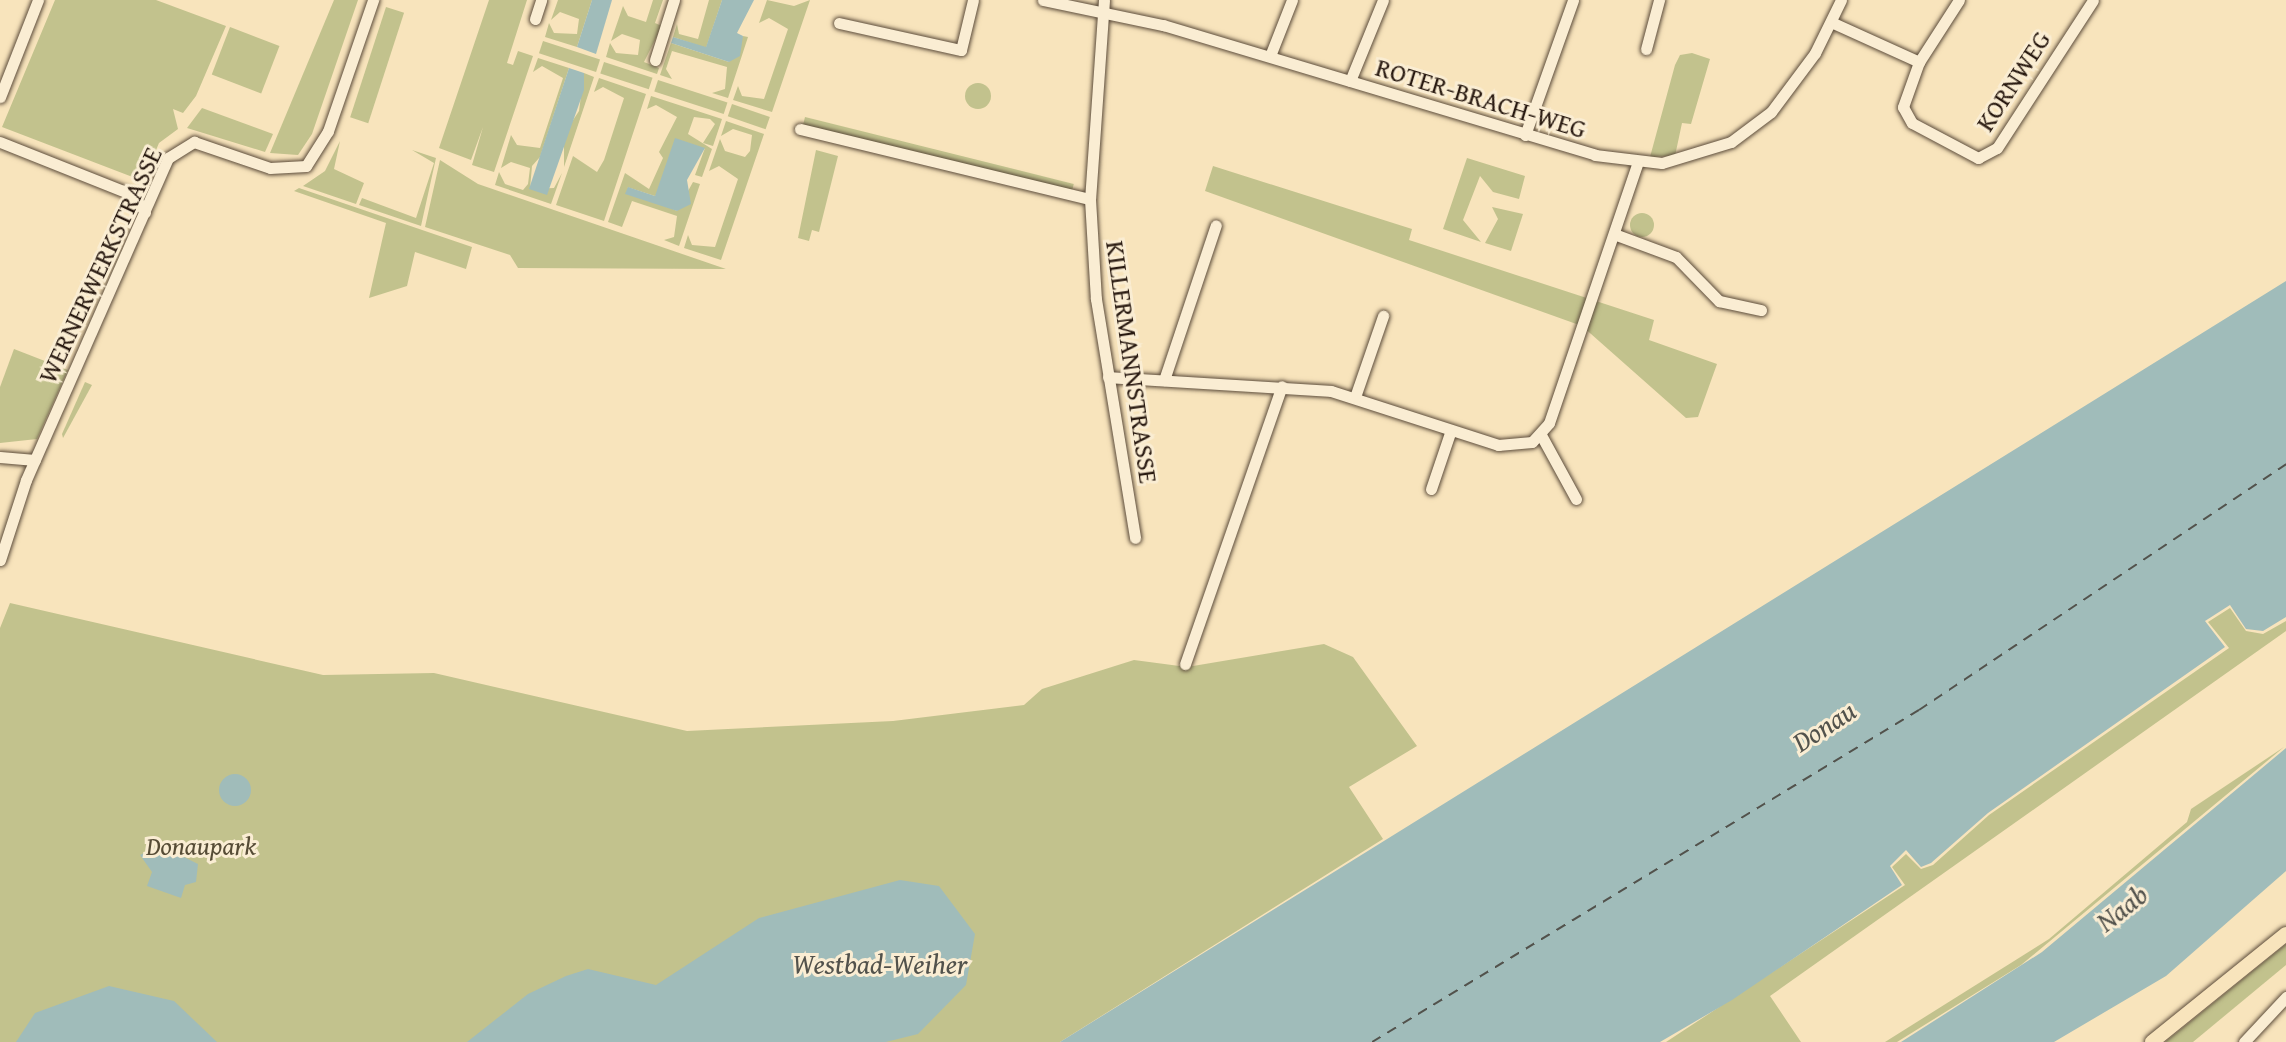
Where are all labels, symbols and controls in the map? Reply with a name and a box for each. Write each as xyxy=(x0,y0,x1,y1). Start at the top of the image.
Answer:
street label: KORNWEG xyxy=(1969,25,2057,137)
street label: ROTER-BRACH-WEG xyxy=(1372,51,1590,145)
street label: WERNERWERKSTRASSE xyxy=(32,142,168,388)
street label: KILLERMANNSTRASSE xyxy=(1100,239,1164,485)
water label: Donau xyxy=(1786,693,1862,759)
park label: Donaupark xyxy=(146,830,256,862)
water label: Naab xyxy=(2090,877,2154,939)
water label: Westbad-Weiher xyxy=(792,947,968,981)

